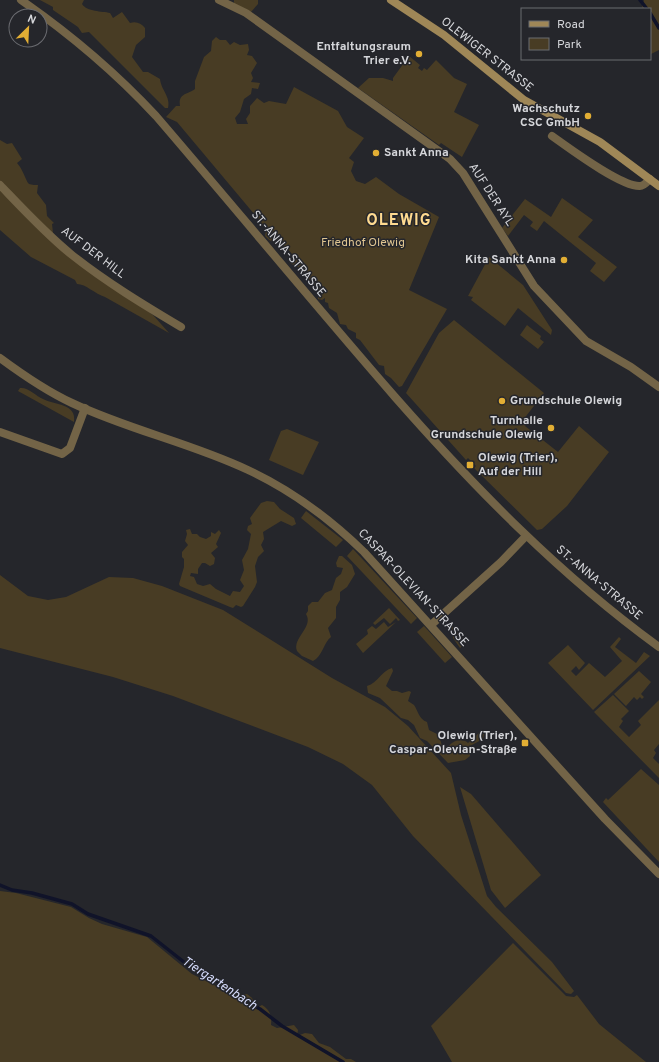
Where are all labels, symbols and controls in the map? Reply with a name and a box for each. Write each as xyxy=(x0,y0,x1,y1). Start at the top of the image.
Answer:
north arrow xyxy=(8,8,48,48)
legend xyxy=(521,8,651,60)
text: N xyxy=(25,12,38,28)
street label: OLEWIGER STRASSE xyxy=(438,14,536,96)
text: Road xyxy=(557,17,585,33)
text: Park xyxy=(557,37,582,53)
place label: Entfaltungsraum Trier e.V. xyxy=(316,39,411,69)
marker: Entfaltungsraum Trier e.V. xyxy=(414,49,424,59)
place label: Wachschutz CSC GmbH xyxy=(512,101,580,131)
marker: Wachschutz CSC GmbH xyxy=(583,111,593,121)
place label: Sankt Anna xyxy=(384,145,449,161)
marker: Sankt Anna xyxy=(371,148,381,158)
street label: AUF DER AYL xyxy=(465,160,518,230)
street label: ST.-ANNA-STRASSE xyxy=(247,207,329,301)
district label: OLEWIG xyxy=(366,211,432,231)
street label: AUF DER HILL xyxy=(58,224,129,283)
park label: Friedhof Olewig xyxy=(321,235,405,251)
place label: Kita Sankt Anna xyxy=(465,252,556,268)
marker: Kita Sankt Anna xyxy=(559,255,569,265)
place label: Grundschule Olewig xyxy=(510,393,622,409)
marker: Grundschule Olewig xyxy=(497,396,507,406)
place label: Turnhalle Grundschule Olewig xyxy=(431,413,543,443)
marker: Turnhalle Grundschule Olewig xyxy=(546,423,556,433)
place label: Olewig (Trier), Auf der Hill xyxy=(478,450,557,480)
marker: Olewig (Trier), Auf der Hill xyxy=(465,460,475,470)
street label: CASPAR-OLEVIAN-STRASSE xyxy=(354,526,472,650)
street label: ST.-ANNA-STRASSE xyxy=(552,542,646,624)
place label: Olewig (Trier), Caspar-Olevian-Straße xyxy=(389,728,517,758)
marker: Olewig (Trier), Caspar-Olevian-Straße xyxy=(520,738,530,748)
water label: Tiergartenbach xyxy=(178,954,260,1014)

